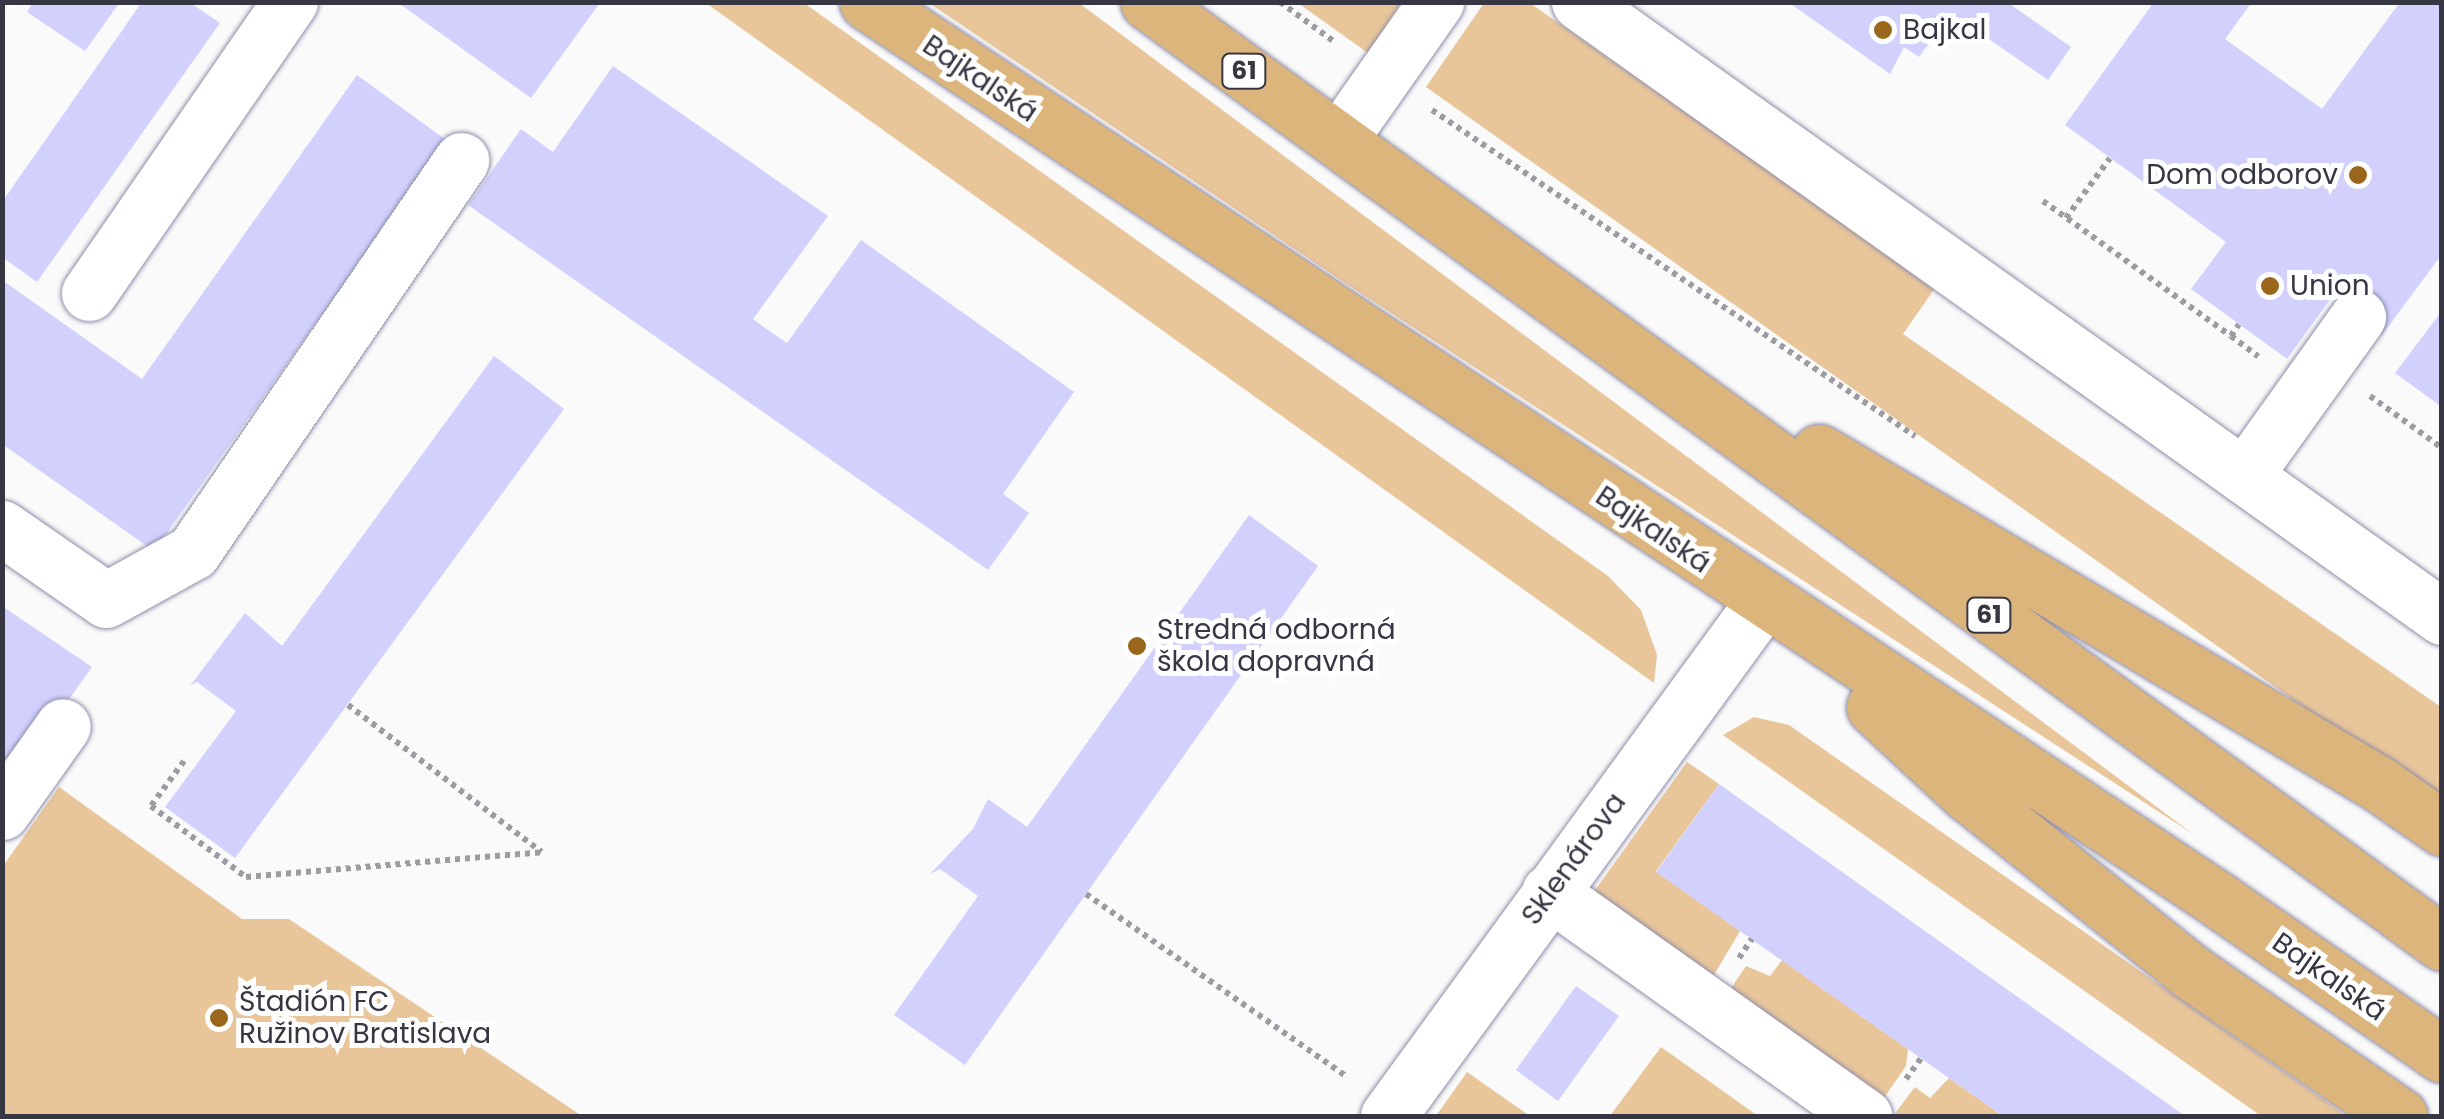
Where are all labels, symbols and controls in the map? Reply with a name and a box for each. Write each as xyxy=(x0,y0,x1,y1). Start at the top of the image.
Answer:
place label: Bajkal xyxy=(1903,13,1986,47)
marker: Bajkal xyxy=(1872,19,1894,41)
street label: Bajkalská xyxy=(916,28,1044,130)
road number: 61 xyxy=(1219,51,1269,91)
place label: Dom odborov xyxy=(2146,158,2338,192)
marker: Dom odborov xyxy=(2347,164,2369,186)
place label: Union xyxy=(2290,269,2370,303)
marker: Union xyxy=(2259,275,2281,297)
street label: Bajkalská xyxy=(1589,479,1717,581)
road number: 61 xyxy=(1964,595,2014,635)
place label: Stredná odborná škola dopravná xyxy=(1157,613,1396,679)
marker: Stredná odborná škola dopravná xyxy=(1126,635,1148,657)
street label: Sklenárova xyxy=(1515,786,1633,932)
street label: Bajkalská xyxy=(2266,926,2392,1028)
place label: Štadión FC Ružinov Bratislava xyxy=(239,985,491,1051)
marker: Štadión FC Ružinov Bratislava xyxy=(208,1007,230,1029)

